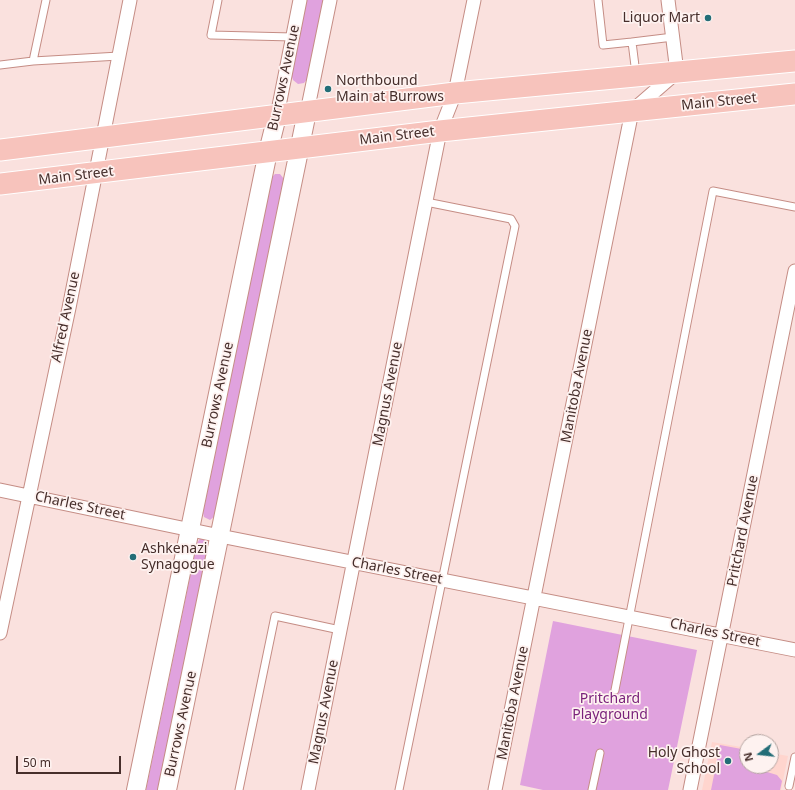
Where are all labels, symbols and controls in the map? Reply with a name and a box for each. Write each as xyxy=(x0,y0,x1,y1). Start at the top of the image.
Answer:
place label: Liquor Mart xyxy=(623,10,700,26)
marker: Liquor Mart xyxy=(703,13,713,23)
street label: Burrows Avenue xyxy=(265,24,303,132)
place label: Northbound Main at Burrows xyxy=(336,73,444,106)
marker: Northbound Main at Burrows xyxy=(323,84,333,94)
street label: Main Street xyxy=(681,90,757,114)
street label: Main Street xyxy=(358,123,436,149)
street label: Main Street xyxy=(37,163,115,189)
street label: Alfred Avenue xyxy=(48,270,84,364)
street label: Manitoba Avenue xyxy=(558,328,596,444)
street label: Magnus Avenue xyxy=(370,340,406,448)
street label: Burrows Avenue xyxy=(199,341,237,449)
street label: Pritchard Avenue xyxy=(724,474,762,588)
street label: Charles Street xyxy=(33,488,127,524)
place label: Ashkenazi Synagogue xyxy=(141,541,215,574)
marker: Ashkenazi Synagogue xyxy=(128,552,138,562)
street label: Charles Street xyxy=(350,554,444,588)
street label: Charles Street xyxy=(668,615,762,651)
street label: Manitoba Avenue xyxy=(494,645,532,761)
street label: Magnus Avenue xyxy=(306,658,342,766)
street label: Burrows Avenue xyxy=(162,670,200,778)
park label: Pritchard Playground xyxy=(572,691,648,724)
north arrow xyxy=(739,734,779,774)
place label: Holy Ghost School xyxy=(648,745,720,778)
scale bar xyxy=(18,748,123,774)
text: N xyxy=(739,751,756,763)
text: 50 m xyxy=(23,754,51,771)
marker: Holy Ghost School xyxy=(723,756,733,766)

